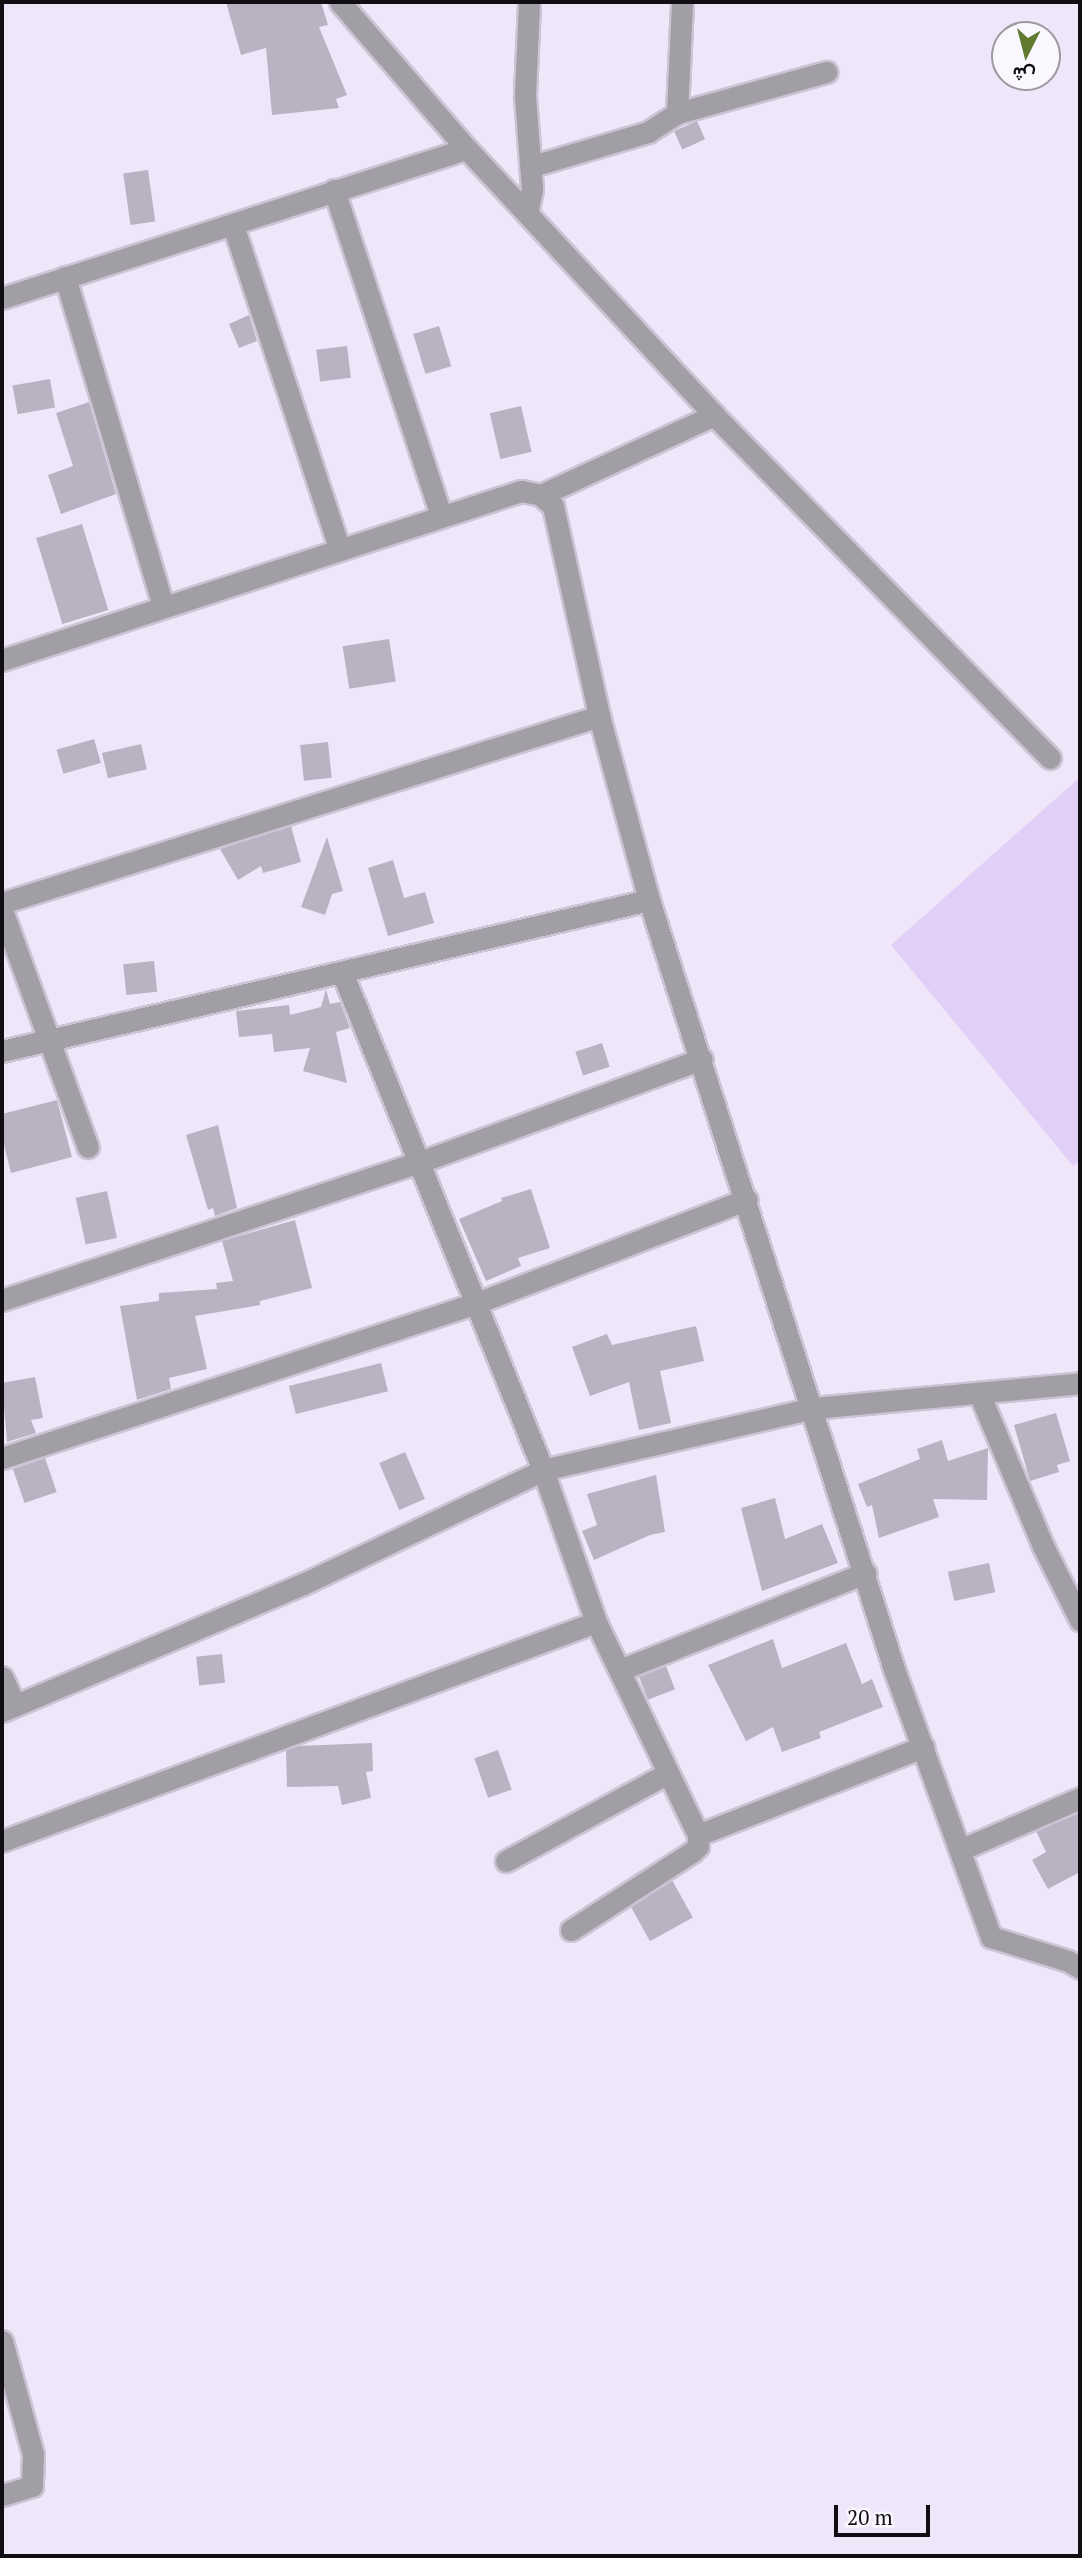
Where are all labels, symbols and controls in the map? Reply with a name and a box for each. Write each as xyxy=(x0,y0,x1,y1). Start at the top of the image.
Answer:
north arrow xyxy=(991,21,1061,91)
text: ش xyxy=(1011,62,1037,89)
scale bar xyxy=(837,2492,933,2536)
text: 20 m xyxy=(847,2503,893,2531)

